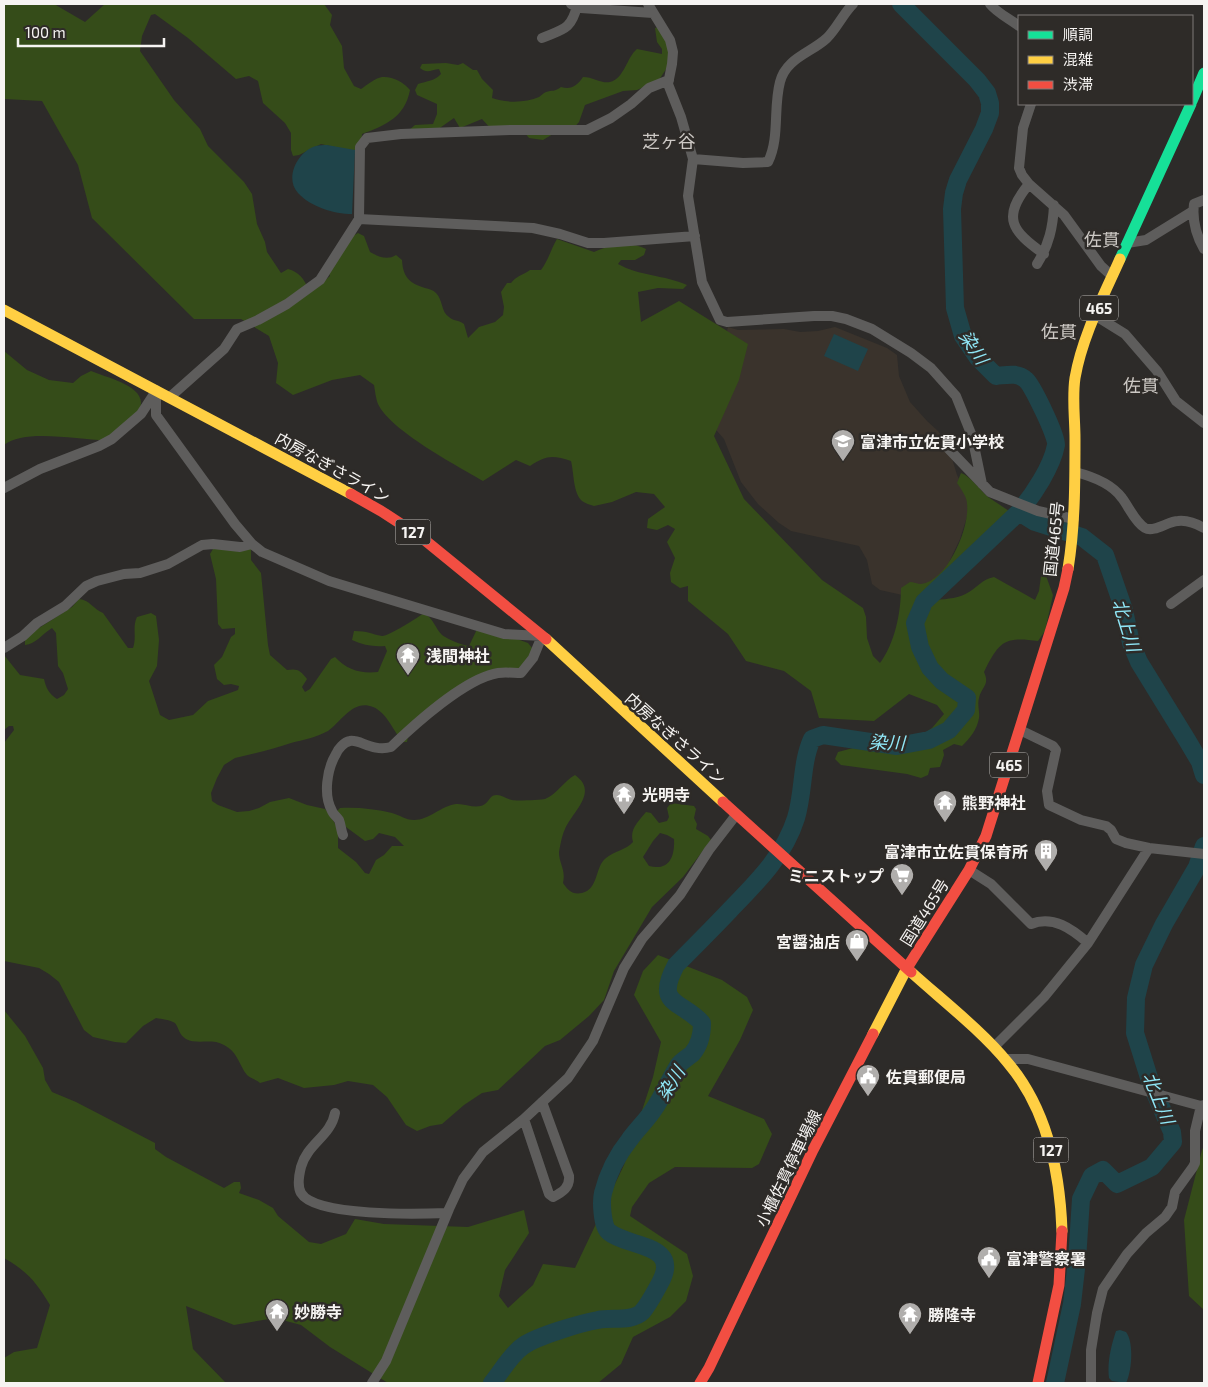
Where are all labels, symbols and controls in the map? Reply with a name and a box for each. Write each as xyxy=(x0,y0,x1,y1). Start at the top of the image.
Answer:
scale bar xyxy=(18,15,164,47)
legend xyxy=(1018,15,1193,105)
text: 100 m xyxy=(25,23,66,41)
text: 順調 xyxy=(1063,25,1093,43)
text: 混雑 xyxy=(1063,50,1093,68)
text: 渋滞 xyxy=(1063,75,1093,93)
district label: 芝ヶ谷 xyxy=(642,130,696,152)
district label: 佐貫 xyxy=(1084,228,1120,250)
road number: 465 xyxy=(1080,296,1118,320)
district label: 佐貫 xyxy=(1041,320,1077,342)
water label: 染川 xyxy=(955,326,994,370)
district label: 佐貫 xyxy=(1123,374,1159,396)
street label: 内房なぎさライン xyxy=(272,428,394,506)
school or university icon: 富津市立佐貫小学校 xyxy=(830,428,856,462)
place label: 富津市立佐貫小学校 xyxy=(860,432,1004,451)
street label: 国道465号 xyxy=(1040,500,1066,578)
road number: 127 xyxy=(396,520,430,544)
water label: 北上川 xyxy=(1109,596,1146,656)
temple icon: 浅間神社 xyxy=(395,642,421,676)
place label: 浅間神社 xyxy=(426,646,490,665)
street label: 内房なぎさライン xyxy=(622,688,730,788)
water label: 染川 xyxy=(869,730,907,754)
road number: 465 xyxy=(990,752,1028,778)
temple icon: 光明寺 xyxy=(611,781,637,815)
place label: 光明寺 xyxy=(642,785,690,804)
temple icon: 熊野神社 xyxy=(932,789,958,823)
place label: 熊野神社 xyxy=(962,793,1026,812)
building icon: 富津市立佐貫保育所 xyxy=(1033,838,1059,872)
place label: 富津市立佐貫保育所 xyxy=(884,842,1028,861)
supermarket icon: ミニストップ xyxy=(889,862,915,896)
place label: ミニストップ xyxy=(788,866,884,885)
street label: 国道465号 xyxy=(896,875,952,949)
shop icon: 宮醤油店 xyxy=(844,928,870,962)
place label: 宮醤油店 xyxy=(776,932,840,951)
water label: 染川 xyxy=(651,1060,690,1104)
public building icon: 佐貫郵便局 xyxy=(855,1063,881,1097)
place label: 佐貫郵便局 xyxy=(885,1067,966,1086)
water label: 北上川 xyxy=(1139,1069,1180,1129)
street label: 小櫃佐貫停車場線 xyxy=(751,1106,825,1230)
road number: 127 xyxy=(1034,1138,1068,1162)
public building icon: 富津警察署 xyxy=(976,1245,1002,1279)
place label: 富津警察署 xyxy=(1006,1249,1086,1268)
temple icon: 妙勝寺 xyxy=(264,1298,290,1332)
temple icon: 勝隆寺 xyxy=(897,1301,923,1335)
place label: 妙勝寺 xyxy=(294,1302,342,1321)
place label: 勝隆寺 xyxy=(928,1305,976,1324)

